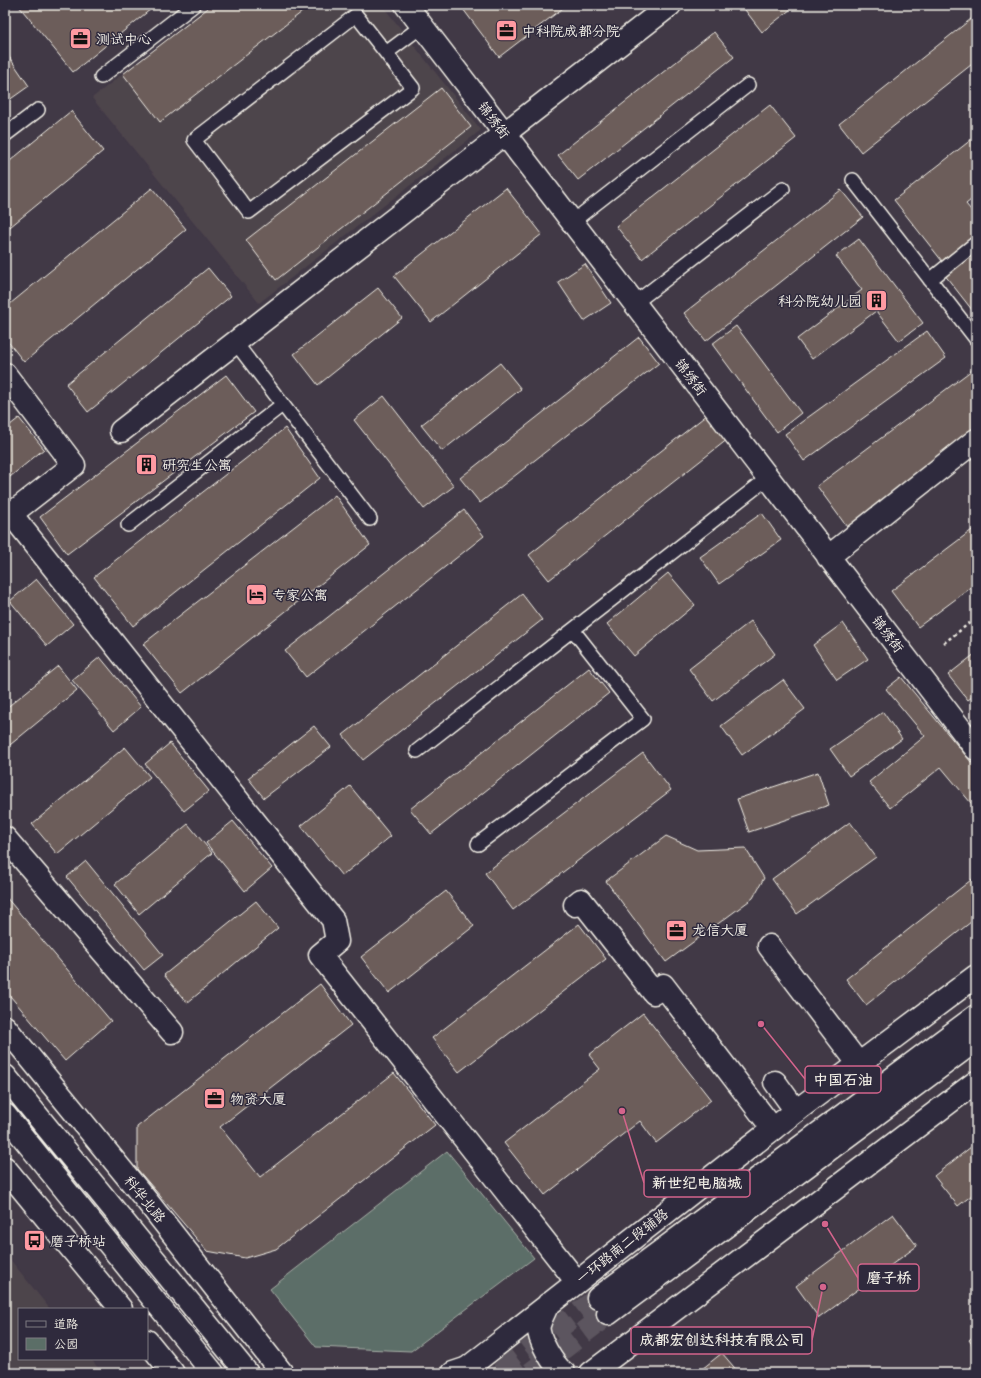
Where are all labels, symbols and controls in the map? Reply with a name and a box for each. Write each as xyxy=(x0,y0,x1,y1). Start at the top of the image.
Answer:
office icon: 中科院成都分院 xyxy=(494,18,520,44)
place label: 中科院成都分院 xyxy=(522,21,620,43)
office icon: 测试中心 xyxy=(67,26,93,52)
place label: 测试中心 xyxy=(96,29,152,51)
street label: 锦绣街 xyxy=(472,97,515,144)
building icon: 科分院幼儿园 xyxy=(864,288,890,314)
place label: 科分院幼儿园 xyxy=(778,291,862,313)
street label: 锦绣街 xyxy=(669,354,712,401)
building icon: 研究生公寓 xyxy=(134,452,160,478)
place label: 研究生公寓 xyxy=(162,455,232,477)
hotel icon: 专家公寓 xyxy=(244,582,270,608)
place label: 专家公寓 xyxy=(272,585,328,607)
street label: 锦绣街 xyxy=(866,611,909,658)
office icon: 龙信大厦 xyxy=(663,917,689,943)
place label: 龙信大厦 xyxy=(692,920,748,942)
callout: 中国石油 xyxy=(805,1066,881,1093)
text: 中国石油 xyxy=(813,1069,873,1093)
office icon: 物资大厦 xyxy=(202,1086,228,1112)
place label: 物资大厦 xyxy=(230,1089,286,1111)
callout: 新世纪电脑城 xyxy=(644,1170,750,1197)
street label: 科华北路 xyxy=(118,1171,170,1228)
text: 新世纪电脑城 xyxy=(652,1172,742,1196)
street label: 一环路南二段辅路 xyxy=(572,1204,674,1290)
bus stop icon: 磨子桥站 xyxy=(21,1228,47,1254)
place label: 磨子桥站 xyxy=(50,1231,106,1253)
callout: 磨子桥 xyxy=(858,1264,919,1291)
text: 磨子桥 xyxy=(866,1267,912,1291)
legend xyxy=(18,1308,148,1360)
text: 道路 xyxy=(54,1315,78,1334)
callout: 成都宏创达科技有限公司 xyxy=(631,1327,812,1354)
text: 成都宏创达科技有限公司 xyxy=(639,1329,805,1353)
text: 公园 xyxy=(54,1335,78,1354)

